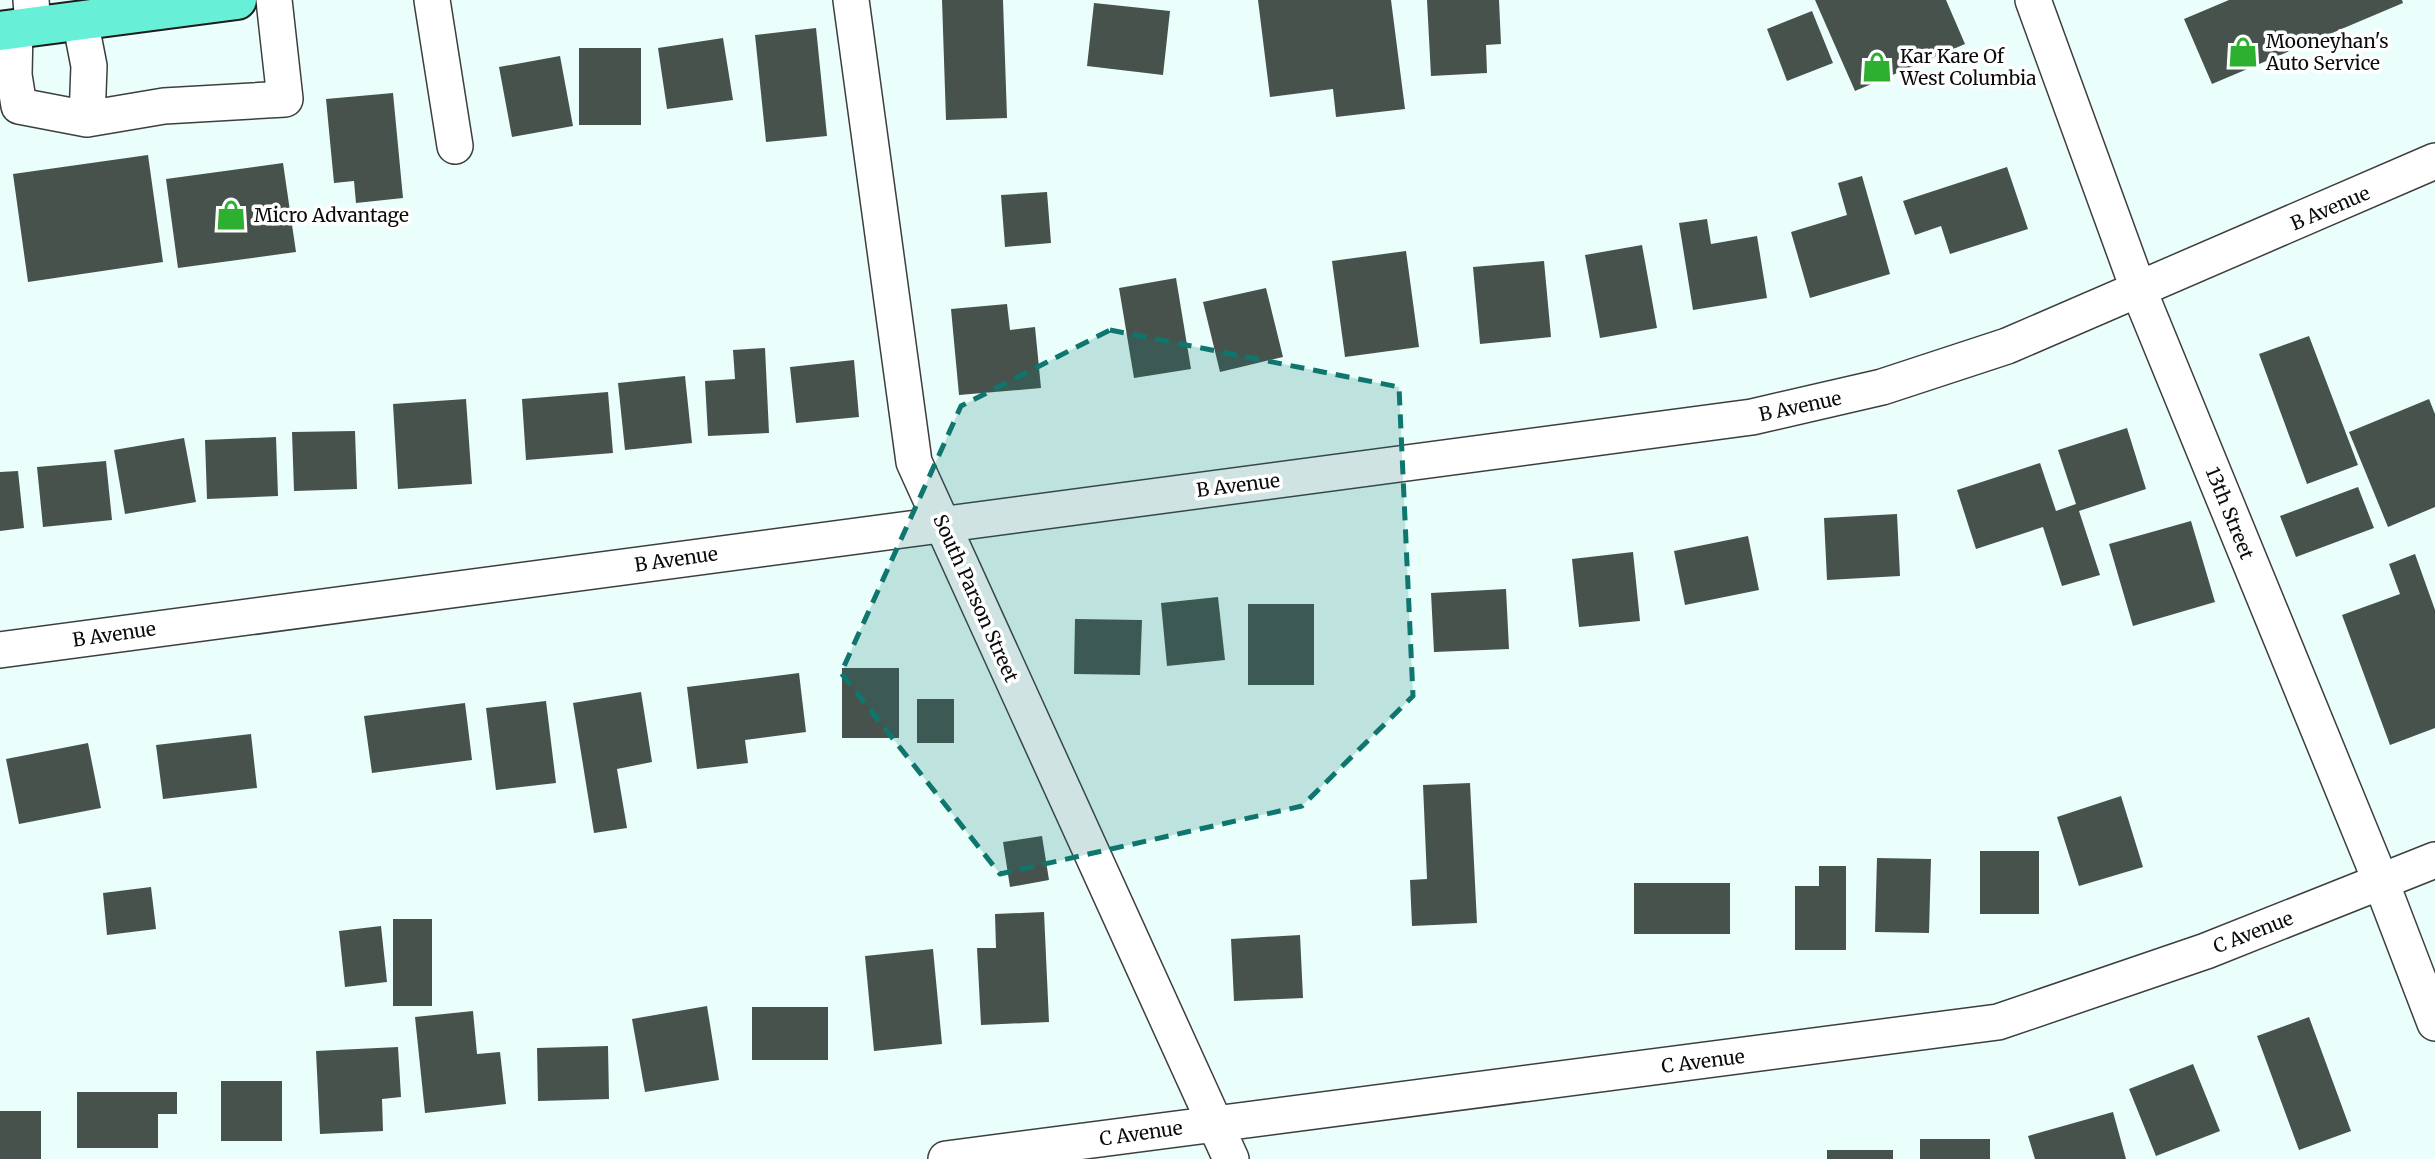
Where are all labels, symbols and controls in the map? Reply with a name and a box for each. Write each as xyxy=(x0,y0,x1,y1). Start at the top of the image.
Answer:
place label: Mooneyhan's Auto Service xyxy=(2265,29,2389,75)
shop icon: Mooneyhan's Auto Service xyxy=(2226,35,2260,69)
place label: Kar Kare Of West Columbia xyxy=(1899,44,2036,90)
shop icon: Kar Kare Of West Columbia xyxy=(1860,50,1894,84)
street label: B Avenue xyxy=(2287,181,2373,235)
shop icon: Micro Advantage xyxy=(214,198,248,232)
place label: Micro Advantage xyxy=(254,203,409,227)
street label: B Avenue xyxy=(1756,386,1844,426)
street label: 13th Street xyxy=(2201,463,2260,563)
street label: B Avenue xyxy=(1195,468,1281,502)
street label: South Parson Street xyxy=(928,510,1024,686)
street label: B Avenue xyxy=(633,541,719,577)
street label: B Avenue xyxy=(71,616,157,652)
street label: C Avenue xyxy=(2210,906,2296,958)
street label: C Avenue xyxy=(1660,1044,1746,1078)
street label: C Avenue xyxy=(1098,1115,1184,1151)

